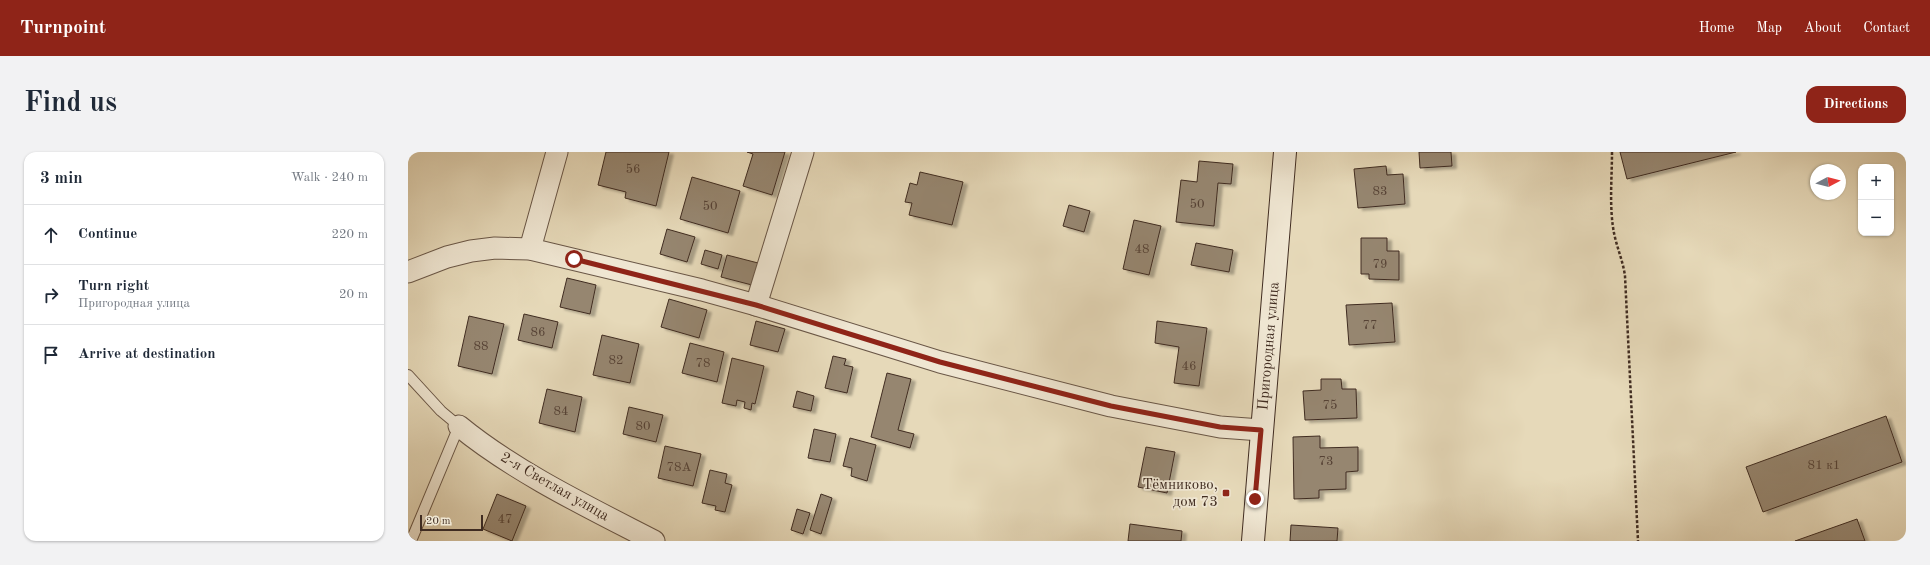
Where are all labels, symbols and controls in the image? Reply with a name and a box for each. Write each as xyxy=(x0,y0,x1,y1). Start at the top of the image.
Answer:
text: Turnpoint xyxy=(20,19,106,38)
text: Home xyxy=(1699,21,1734,35)
text: Map xyxy=(1756,21,1782,35)
text: About xyxy=(1804,21,1841,35)
text: Contact xyxy=(1863,21,1910,35)
button: Directions xyxy=(1806,86,1906,123)
text: Find us xyxy=(24,90,117,118)
house number: 56 xyxy=(625,163,641,176)
north arrow xyxy=(1810,164,1846,200)
map controls xyxy=(1858,164,1894,236)
button: + xyxy=(1858,164,1894,200)
text: 3 min xyxy=(40,170,83,187)
text: Walk · 240 m xyxy=(291,171,368,184)
house number: 83 xyxy=(1372,185,1388,198)
house number: 50 xyxy=(1189,198,1205,211)
house number: 50 xyxy=(702,200,718,213)
button: − xyxy=(1858,200,1894,236)
icon: ahead xyxy=(40,224,62,246)
text: Continue xyxy=(78,227,137,242)
text: 220 m xyxy=(331,228,368,241)
house number: 48 xyxy=(1134,243,1150,256)
route start xyxy=(565,250,583,268)
house number: 79 xyxy=(1372,258,1388,271)
text: Turn right xyxy=(78,279,149,294)
street label: Пригородная улица xyxy=(1256,281,1283,411)
icon: right xyxy=(40,284,62,306)
text: 20 m xyxy=(339,288,368,301)
text: Пригородная улица xyxy=(78,297,190,310)
house number: 77 xyxy=(1362,319,1378,332)
house number: 86 xyxy=(530,326,546,339)
house number: 88 xyxy=(473,340,489,353)
icon: arrive xyxy=(40,344,62,366)
text: Arrive at destination xyxy=(78,347,216,362)
house number: 82 xyxy=(608,354,624,367)
house number: 78 xyxy=(695,357,711,370)
house number: 46 xyxy=(1181,360,1197,373)
house number: 75 xyxy=(1322,399,1338,412)
house number: 84 xyxy=(553,405,569,418)
house number: 80 xyxy=(635,420,651,433)
street label: 2-я Светлая улица xyxy=(497,450,612,525)
house number: 73 xyxy=(1318,455,1334,468)
house number: 81 к1 xyxy=(1808,459,1840,472)
house number: 78А xyxy=(666,461,692,474)
place label: Тёмниково, дом 73 xyxy=(1142,478,1218,510)
marker: Тёмниково, дом 73 xyxy=(1221,488,1231,498)
route end xyxy=(1246,490,1264,508)
scale bar xyxy=(420,513,483,532)
house number: 47 xyxy=(497,513,513,526)
text: 20 m xyxy=(426,516,451,527)

